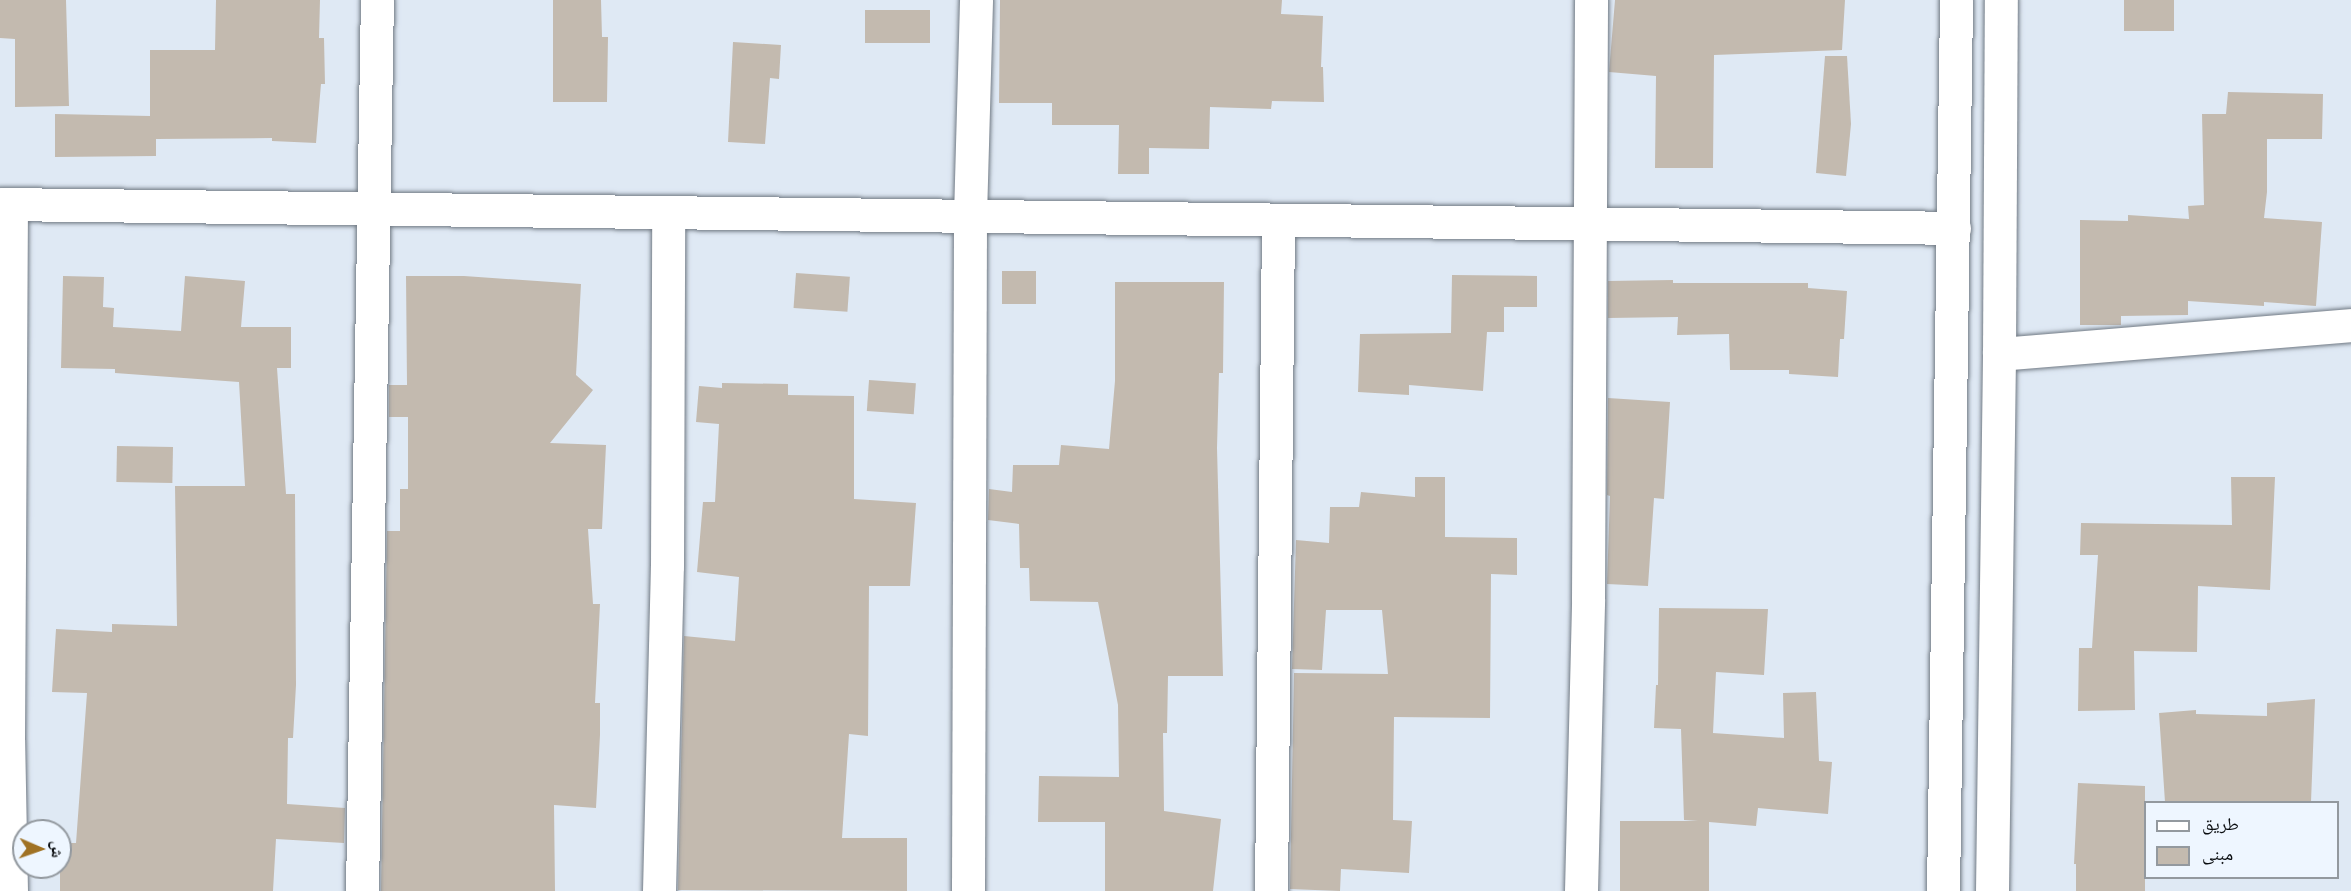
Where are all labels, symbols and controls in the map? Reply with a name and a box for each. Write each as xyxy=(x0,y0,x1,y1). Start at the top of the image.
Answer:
legend xyxy=(2144,801,2339,879)
text: طريق xyxy=(2202,812,2239,835)
north arrow xyxy=(12,819,72,879)
text: ش xyxy=(48,841,68,858)
text: مبنى xyxy=(2202,842,2233,865)

